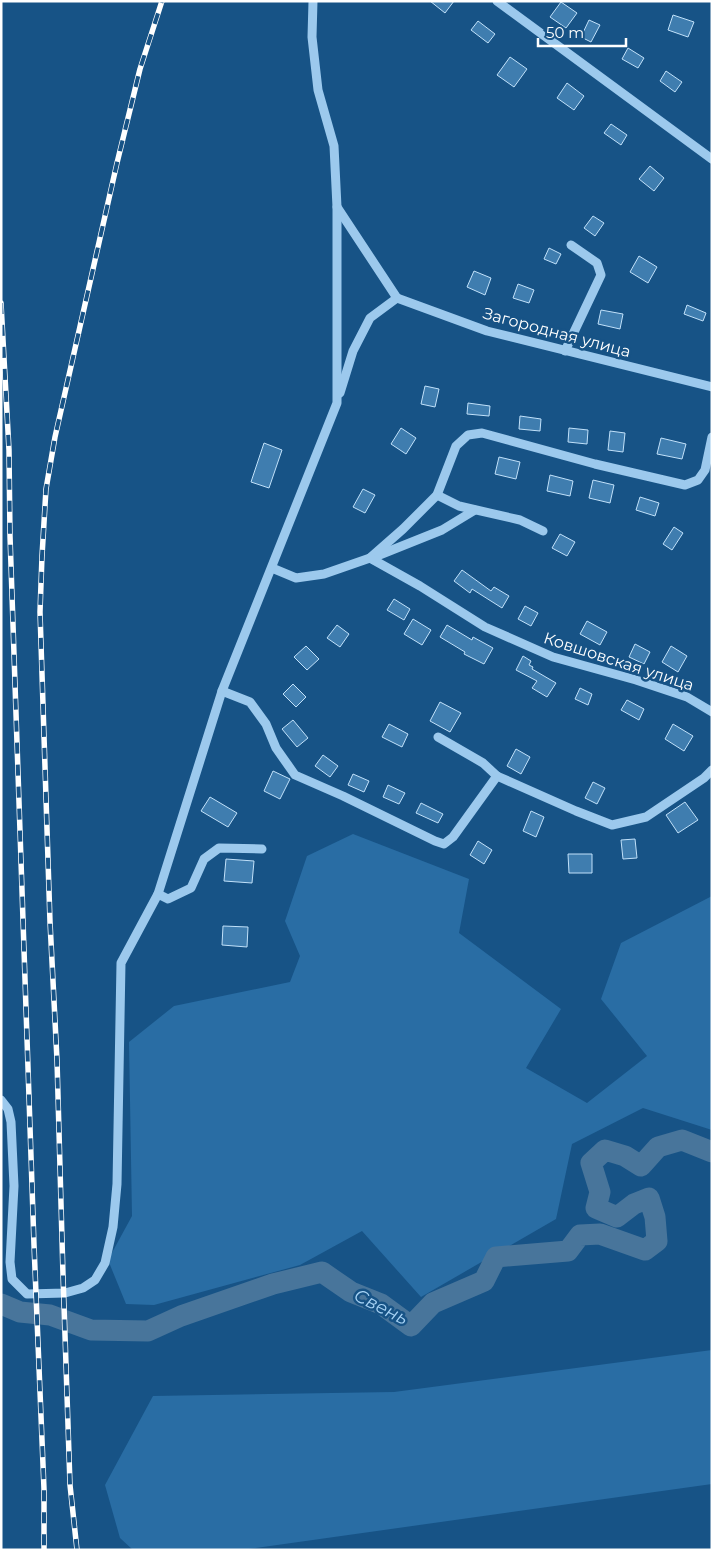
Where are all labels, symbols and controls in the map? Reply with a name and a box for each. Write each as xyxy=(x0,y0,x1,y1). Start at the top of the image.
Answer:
scale bar xyxy=(538,15,626,47)
text: 50 m xyxy=(546,23,584,42)
street label: Загородная улица xyxy=(481,304,633,361)
street label: Ковшовская улица xyxy=(541,628,696,695)
water label: Свень xyxy=(350,1284,412,1330)

